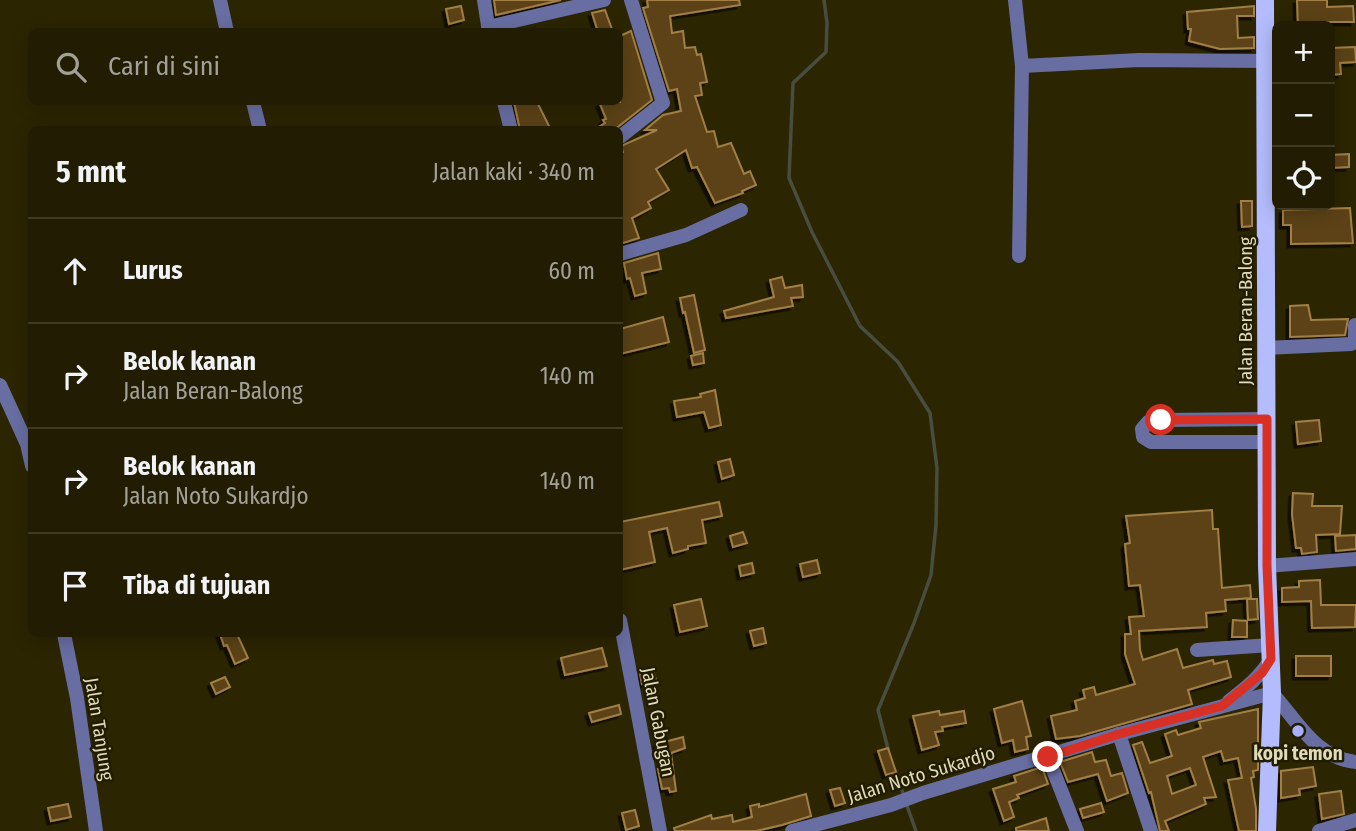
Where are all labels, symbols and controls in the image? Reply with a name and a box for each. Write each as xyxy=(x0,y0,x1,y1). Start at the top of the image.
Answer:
map controls xyxy=(1272,21,1335,210)
button: + xyxy=(1272,21,1335,84)
search box xyxy=(28,28,623,105)
icon: search xyxy=(52,48,90,86)
text: Cari di sini xyxy=(108,51,220,82)
button: − xyxy=(1272,84,1335,147)
button: locate xyxy=(1272,147,1335,210)
text: 5 mnt xyxy=(56,154,126,190)
text: Jalan kaki · 340 m xyxy=(433,158,595,186)
street label: Jalan Beran-Balong xyxy=(1234,237,1257,385)
icon: ahead xyxy=(56,252,94,290)
text: Lurus xyxy=(123,255,183,286)
text: 60 m xyxy=(549,257,595,285)
text: Belok kanan xyxy=(123,346,256,377)
icon: right xyxy=(56,357,94,395)
text: 140 m xyxy=(540,362,595,390)
text: Jalan Beran-Balong xyxy=(123,377,303,405)
route start xyxy=(1145,404,1176,435)
text: Belok kanan xyxy=(123,451,256,482)
icon: right xyxy=(56,462,94,500)
text: 140 m xyxy=(540,467,595,495)
text: Jalan Noto Sukardjo xyxy=(123,482,309,510)
icon: arrive xyxy=(56,567,94,605)
text: Tiba di tujuan xyxy=(123,570,270,601)
street label: Jalan Gabugan xyxy=(637,665,680,779)
street label: Jalan Tanjung xyxy=(80,676,119,782)
marker: kopi temon xyxy=(1290,723,1306,739)
street label: Jalan Noto Sukardjo xyxy=(845,741,998,808)
route end xyxy=(1032,741,1063,772)
place label: kopi temon xyxy=(1253,742,1343,765)

